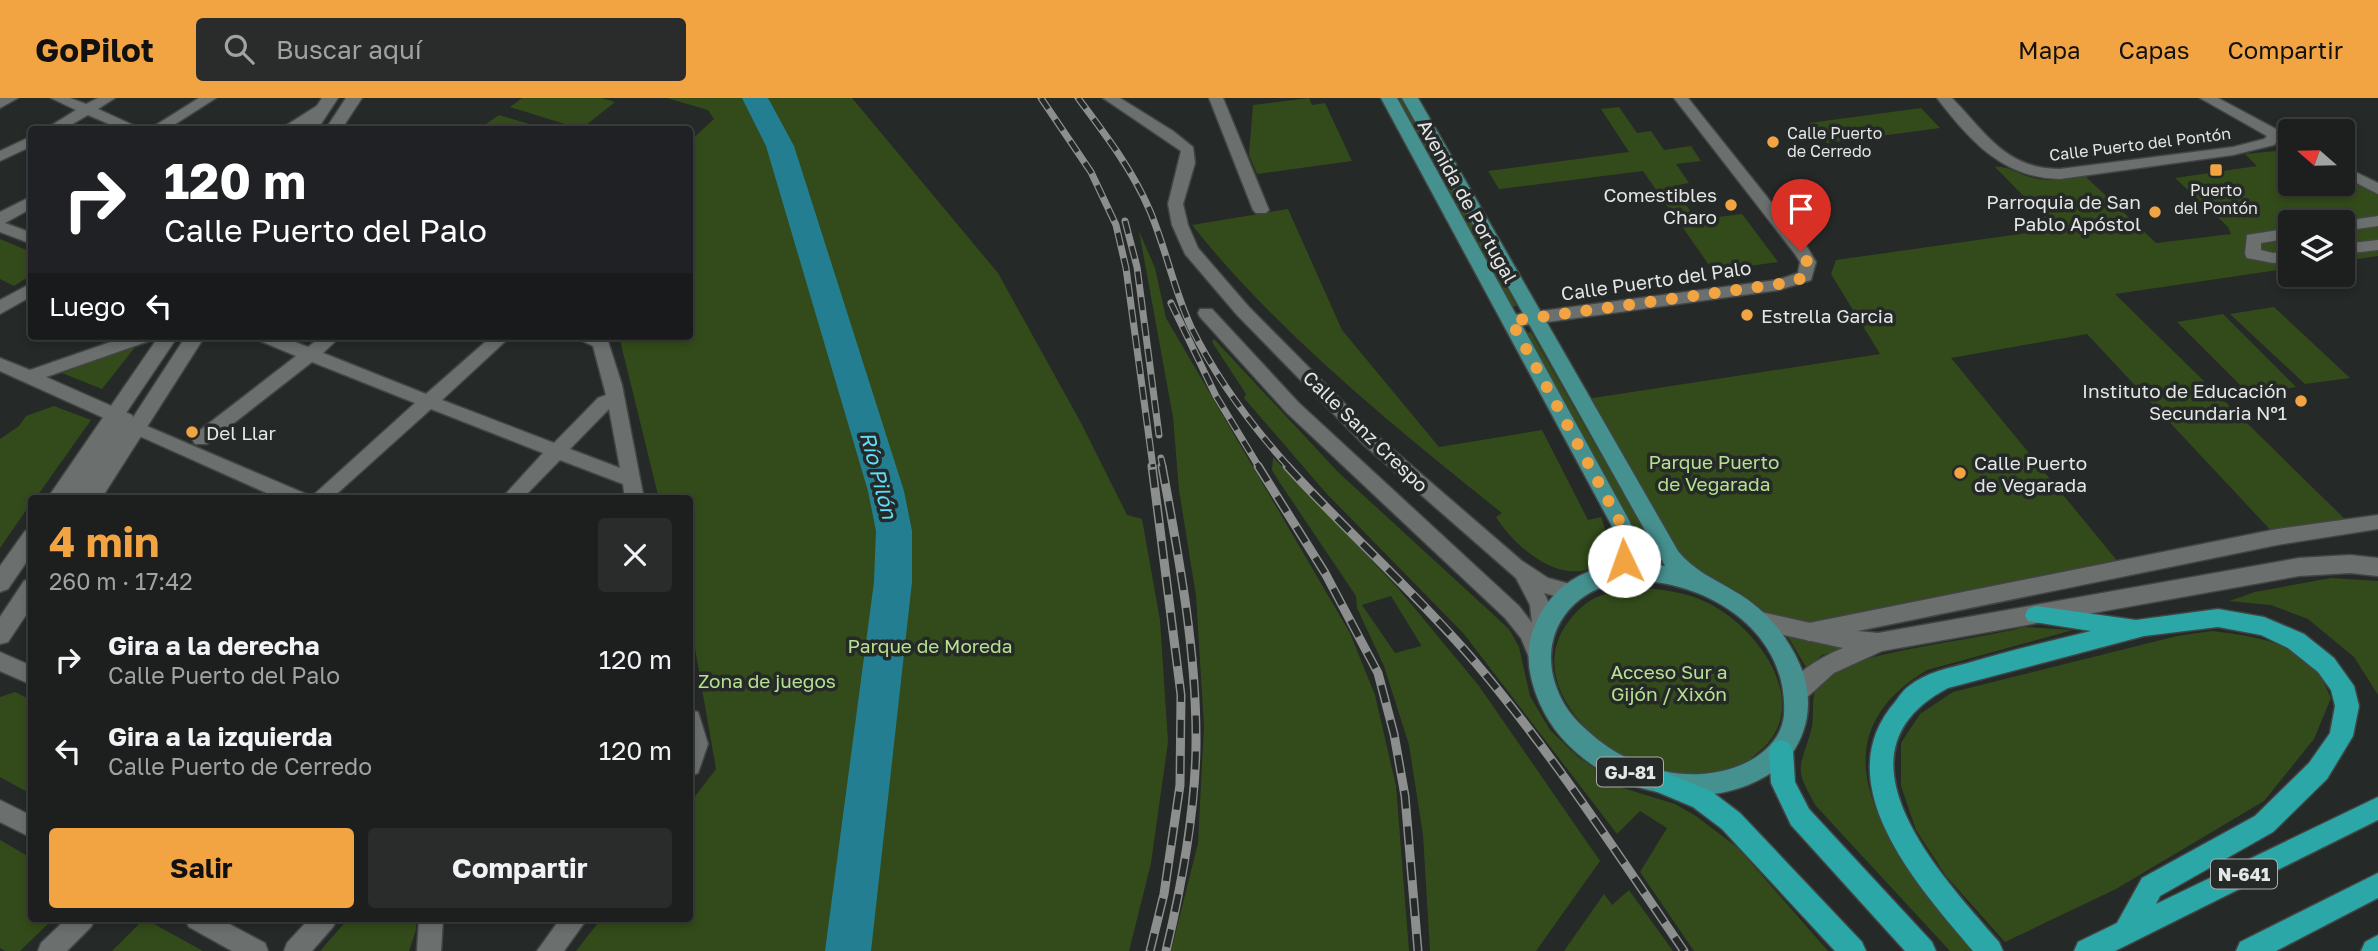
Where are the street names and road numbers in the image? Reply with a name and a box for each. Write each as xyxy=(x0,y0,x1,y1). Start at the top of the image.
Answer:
street label: Avenida de Portugal xyxy=(1414,115,1522,287)
street label: Calle Puerto del Pontón xyxy=(2048,123,2232,165)
street label: Calle Puerto del Palo xyxy=(1559,255,1753,305)
street label: Calle Sanz Crespo xyxy=(1299,366,1433,496)
road number: GJ-81 xyxy=(1597,758,1663,786)
road number: N-641 xyxy=(2211,860,2277,888)

